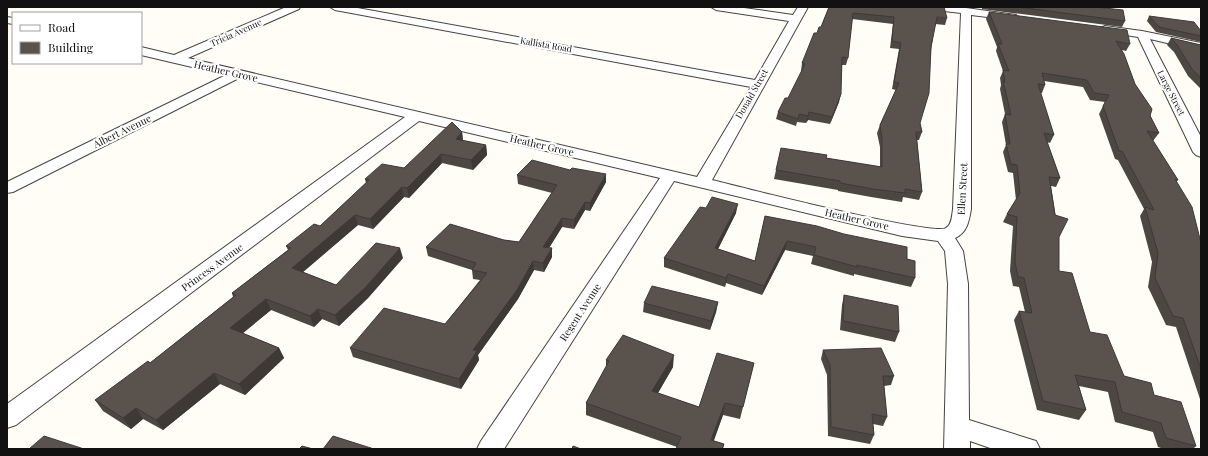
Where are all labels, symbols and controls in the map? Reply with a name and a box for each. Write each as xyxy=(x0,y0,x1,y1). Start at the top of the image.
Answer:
legend xyxy=(12,12,142,64)
street label: Tricia Avenue xyxy=(208,15,264,49)
text: Road xyxy=(48,19,75,35)
street label: Kallista Road xyxy=(519,34,574,55)
text: Building xyxy=(48,39,94,55)
street label: Heather Grove xyxy=(193,57,259,85)
street label: Donald Street xyxy=(732,66,771,120)
street label: Large Street xyxy=(1155,68,1189,118)
street label: Albert Avenue xyxy=(90,111,153,152)
street label: Heather Grove xyxy=(509,131,575,159)
street label: Ellen Street xyxy=(954,162,970,215)
street label: Heather Grove xyxy=(824,205,890,233)
street label: Princess Avenue xyxy=(178,240,246,294)
street label: Regent Avenue xyxy=(556,280,604,344)

